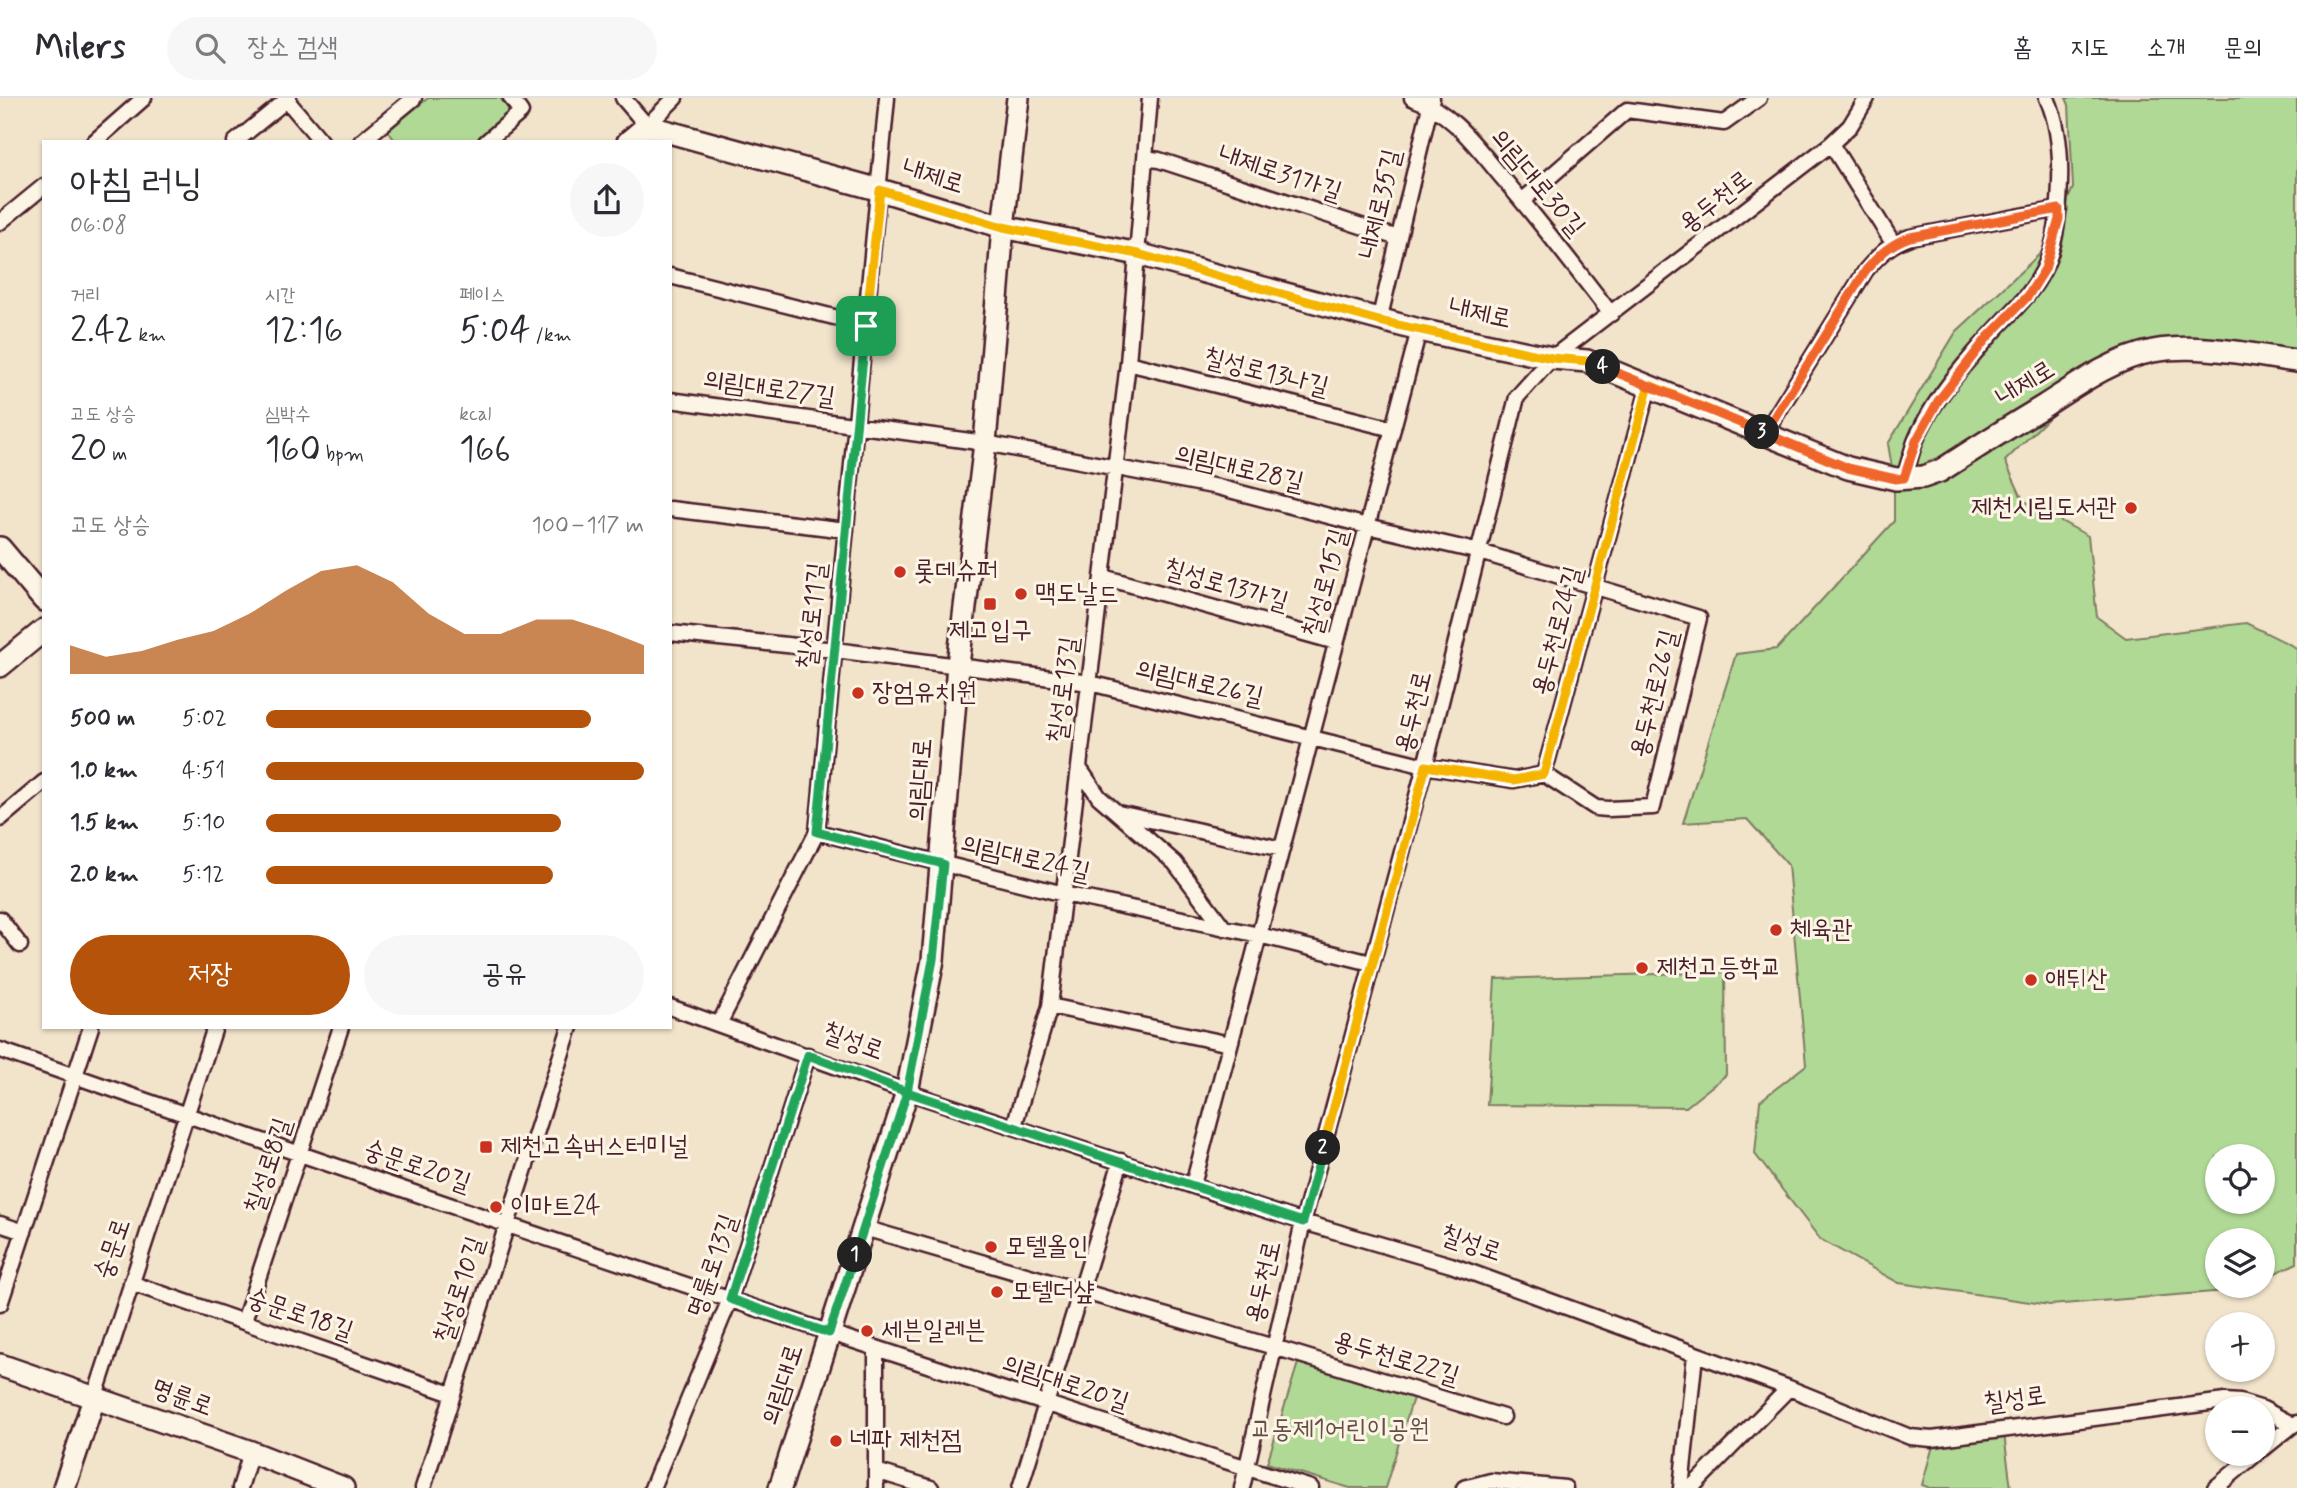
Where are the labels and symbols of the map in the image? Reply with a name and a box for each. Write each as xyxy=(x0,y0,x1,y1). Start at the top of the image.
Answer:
street label: 의림대로30길 xyxy=(1482,122,1592,244)
street label: 내제로31가길 xyxy=(1214,138,1346,210)
street label: 내제로35길 xyxy=(1352,146,1410,262)
street label: 내제로 xyxy=(898,152,968,202)
street label: 용두천로 xyxy=(1673,163,1759,241)
street label: 내제로 xyxy=(1446,291,1514,337)
pin xyxy=(836,296,896,356)
street label: 칠성로13나길 xyxy=(1200,341,1332,405)
pin: 4 xyxy=(1586,350,1620,384)
street label: 내제로 xyxy=(1990,353,2062,415)
street label: 의림대로27길 xyxy=(701,363,837,415)
pin: 3 xyxy=(1744,414,1780,450)
street label: 의림대로28길 xyxy=(1171,438,1307,500)
place label: 제천시립도서관 xyxy=(1971,491,2117,525)
marker: 제천시립도서관 xyxy=(2123,500,2139,516)
street label: 칠성로15길 xyxy=(1295,525,1357,641)
street label: 칠성로13가길 xyxy=(1160,552,1292,620)
place label: 롯데슈퍼 xyxy=(914,555,998,589)
street label: 칠성로11길 xyxy=(791,561,836,671)
street label: 용두천로24길 xyxy=(1524,563,1592,699)
marker: 롯데슈퍼 xyxy=(892,564,908,580)
place label: 맥도날드 xyxy=(1035,577,1119,611)
marker: 맥도날드 xyxy=(1013,586,1029,602)
marker: 제고입구 xyxy=(982,596,998,612)
place label: 제고입구 xyxy=(948,614,1032,648)
street label: 용두천로26길 xyxy=(1623,626,1687,762)
street label: 칠성로13길 xyxy=(1041,635,1087,745)
street label: 의림대로26길 xyxy=(1132,653,1267,715)
street label: 용두천로 xyxy=(1387,667,1441,757)
place label: 장엄유치원 xyxy=(872,676,977,710)
marker: 장엄유치원 xyxy=(850,685,866,701)
street label: 의림대로 xyxy=(901,737,941,823)
street label: 의림대로24길 xyxy=(957,828,1093,890)
place label: 체육관 xyxy=(1790,913,1853,947)
marker: 체육관 xyxy=(1768,922,1784,938)
place label: 제천고등학교 xyxy=(1656,951,1782,985)
marker: 제천고등학교 xyxy=(1634,960,1650,976)
place label: 애뒤산 xyxy=(2045,963,2108,997)
marker: 애뒤산 xyxy=(2023,972,2039,988)
street label: 칠성로 xyxy=(818,1015,888,1069)
street label: 칠성로8길 xyxy=(238,1114,300,1218)
place label: 제천고속버스터미널 xyxy=(500,1130,688,1164)
pin: 2 xyxy=(1306,1130,1340,1166)
street label: 숭문로20길 xyxy=(359,1133,475,1201)
marker: 제천고속버스터미널 xyxy=(478,1139,494,1155)
place label: 이마트24 xyxy=(510,1190,601,1224)
marker: 이마트24 xyxy=(488,1199,504,1215)
street label: 명륜로13길 xyxy=(679,1210,747,1322)
street label: 숭문로 xyxy=(87,1214,139,1284)
street label: 칠성로 xyxy=(1436,1218,1506,1270)
place label: 모텔올인 xyxy=(1005,1230,1089,1264)
street label: 칠성로10길 xyxy=(427,1232,493,1347)
street label: 용두천로 xyxy=(1238,1237,1290,1327)
pin: 1 xyxy=(838,1238,872,1272)
marker: 모텔올인 xyxy=(983,1239,999,1255)
place label: 모텔더샾 xyxy=(1011,1275,1095,1309)
street label: 숭문로18길 xyxy=(242,1281,358,1349)
marker: 모텔더샾 xyxy=(989,1284,1005,1300)
place label: 세븐일레븐 xyxy=(881,1314,986,1348)
marker: 세븐일레븐 xyxy=(859,1323,875,1339)
street label: 용두천로22길 xyxy=(1329,1324,1463,1394)
street label: 의림대로 xyxy=(754,1340,812,1430)
street label: 의림대로20길 xyxy=(997,1347,1133,1421)
street label: 명륜로 xyxy=(147,1371,217,1425)
street label: 칠성로 xyxy=(1982,1379,2048,1421)
park label: 교동제1어린이공원 xyxy=(1251,1413,1430,1447)
place label: 네파 제천점 xyxy=(850,1424,962,1458)
marker: 네파 제천점 xyxy=(828,1433,844,1449)

